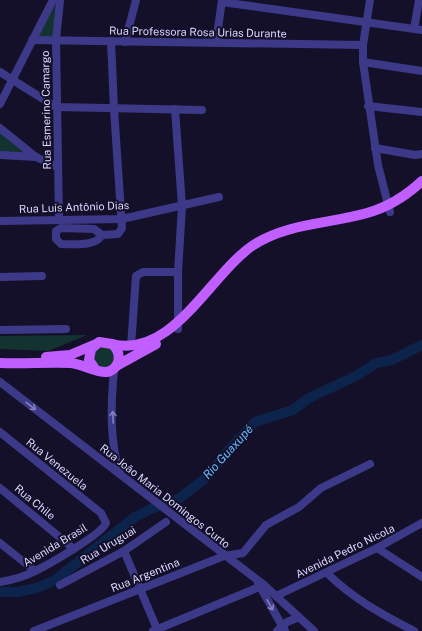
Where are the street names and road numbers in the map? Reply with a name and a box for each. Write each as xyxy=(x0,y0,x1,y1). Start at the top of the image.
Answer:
street label: Rua Professora Rosa Urias Durante xyxy=(109,24,287,40)
street label: Rua Esmerino Camargo xyxy=(39,50,53,170)
street label: Rua Luís Antônio Dias xyxy=(19,199,130,215)
street label: Rua Venezuela xyxy=(24,436,90,492)
street label: Rua João Maria Domingos Curto xyxy=(98,442,232,550)
street label: Rua Chile xyxy=(12,482,58,522)
street label: Avenida Brasil xyxy=(21,521,89,569)
street label: Avenida Pedro Nicola xyxy=(294,522,396,580)
street label: Rua Uruguai xyxy=(78,524,138,566)
street label: Rua Argentina xyxy=(109,556,181,594)

